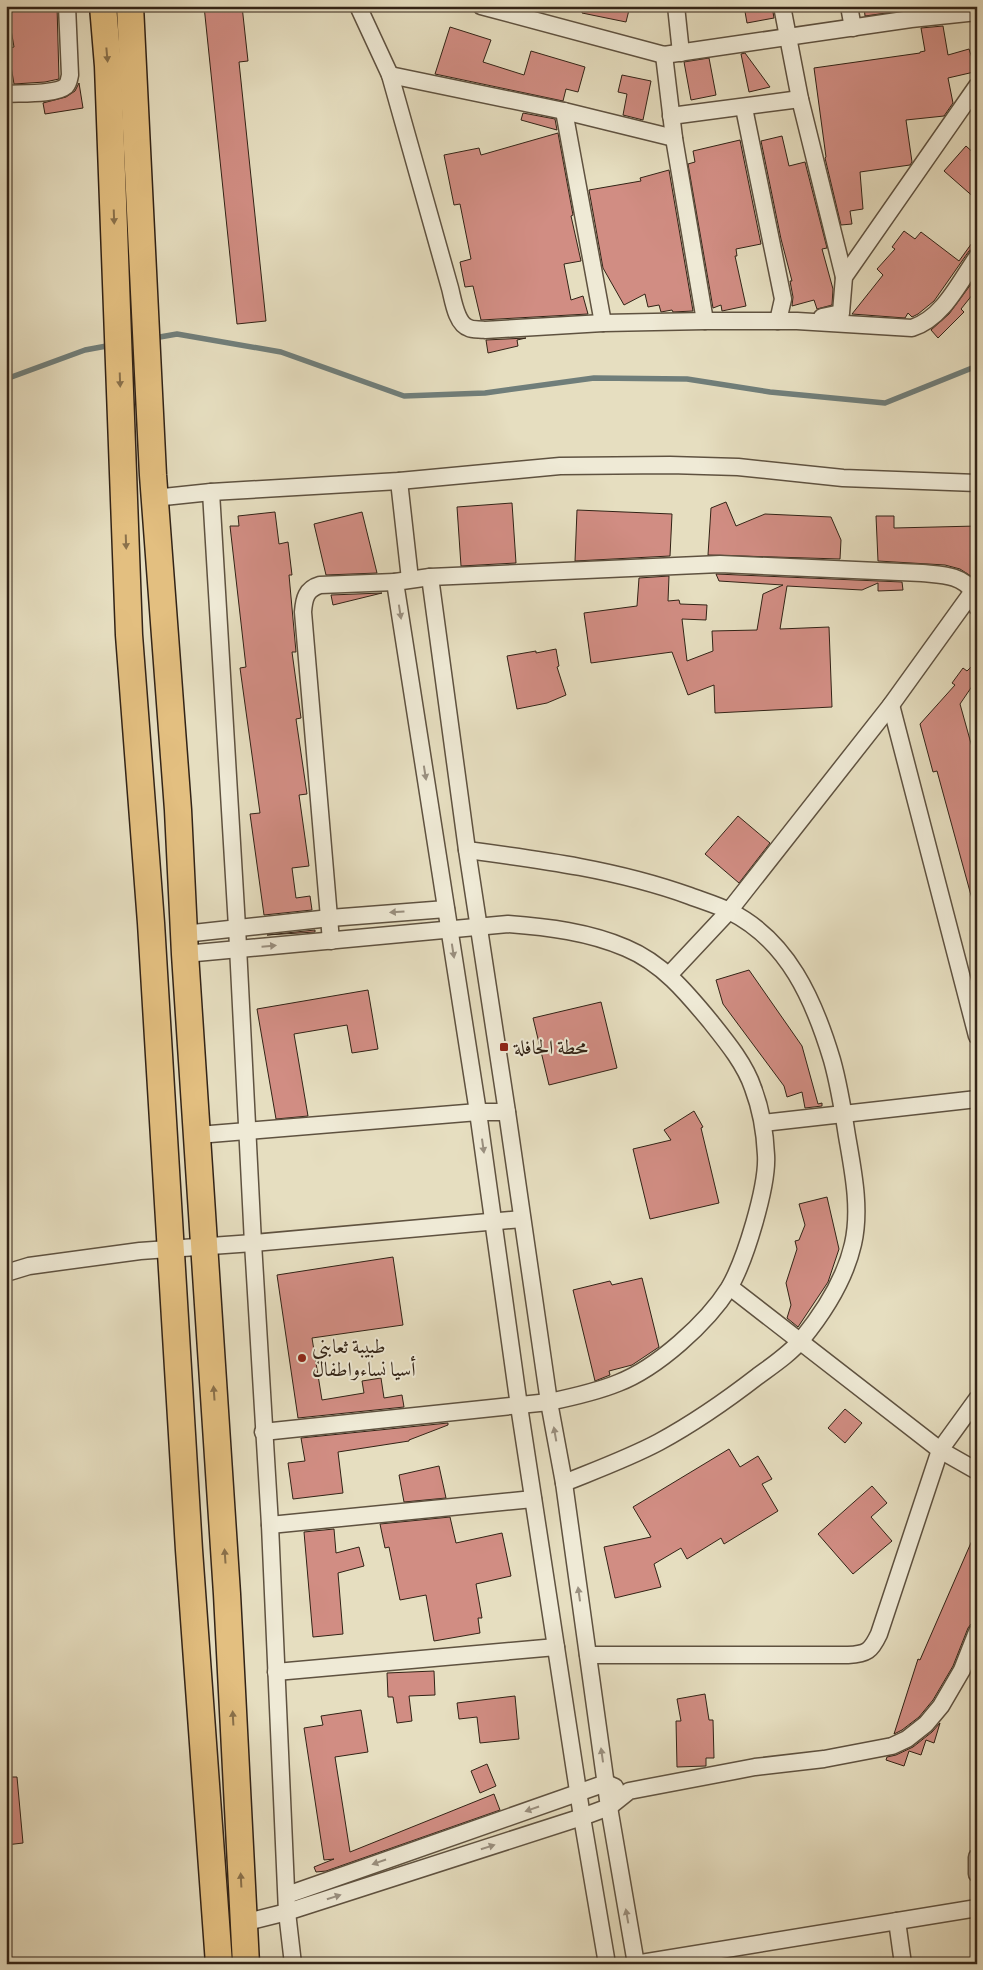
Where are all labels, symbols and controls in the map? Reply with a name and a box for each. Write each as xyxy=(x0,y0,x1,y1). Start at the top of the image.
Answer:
one-way arrow xyxy=(104,47,112,63)
one-way arrow xyxy=(110,209,118,225)
one-way arrow xyxy=(116,372,124,388)
one-way arrow xyxy=(122,534,130,550)
one-way arrow xyxy=(396,605,404,621)
one-way arrow xyxy=(421,765,429,781)
one-way arrow xyxy=(389,909,405,917)
one-way arrow xyxy=(261,942,277,950)
one-way arrow xyxy=(450,943,458,959)
place label: محطة الحافلة xyxy=(513,1034,588,1060)
marker: محطة الحافلة xyxy=(498,1041,510,1053)
one-way arrow xyxy=(479,1138,487,1154)
place label: طبيبة ثعابني أسيا نساءواطفال xyxy=(312,1333,416,1382)
marker: طبيبة ثعابني أسيا نساءواطفال xyxy=(296,1352,308,1364)
one-way arrow xyxy=(210,1385,218,1401)
one-way arrow xyxy=(551,1426,559,1441)
one-way arrow xyxy=(220,1547,228,1563)
one-way arrow xyxy=(575,1586,583,1602)
one-way arrow xyxy=(229,1710,237,1726)
one-way arrow xyxy=(598,1747,606,1763)
one-way arrow xyxy=(524,1805,539,1813)
one-way arrow xyxy=(481,1843,496,1850)
one-way arrow xyxy=(371,1859,386,1867)
one-way arrow xyxy=(237,1872,245,1888)
one-way arrow xyxy=(326,1893,341,1901)
one-way arrow xyxy=(623,1907,631,1923)

